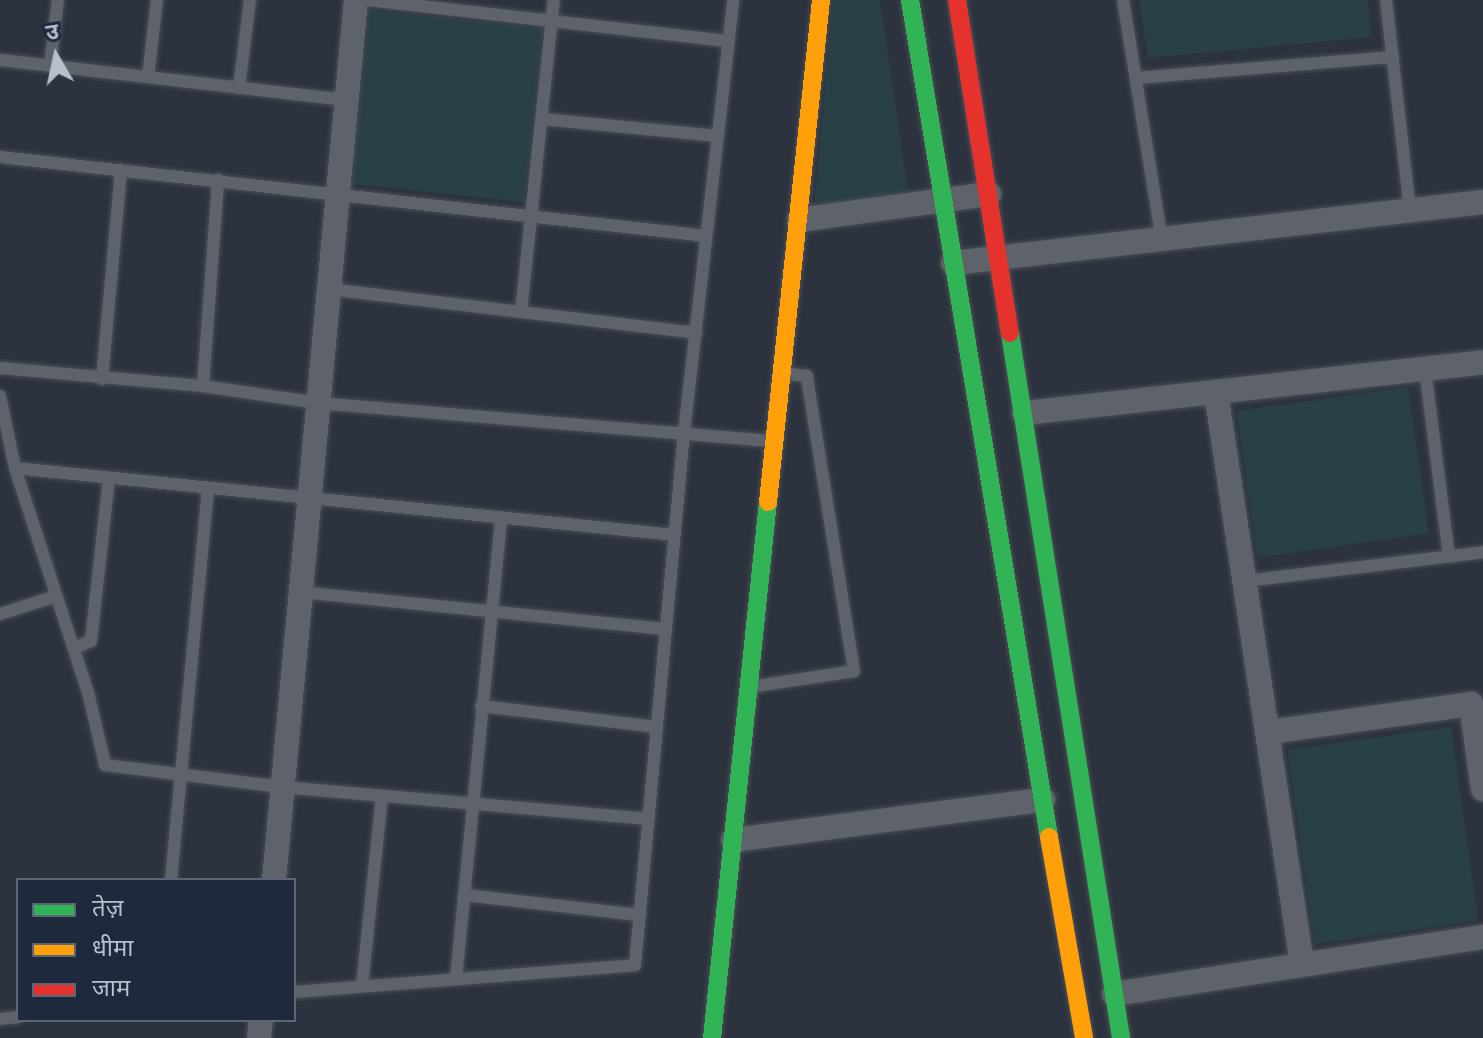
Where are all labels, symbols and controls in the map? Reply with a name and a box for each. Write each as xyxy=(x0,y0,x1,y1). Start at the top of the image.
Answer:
north arrow xyxy=(16,16,96,96)
text: उ xyxy=(44,18,61,46)
legend xyxy=(16,878,296,1022)
text: तेज़ xyxy=(92,894,124,922)
text: धीमा xyxy=(92,934,134,962)
text: जाम xyxy=(92,974,130,1002)

